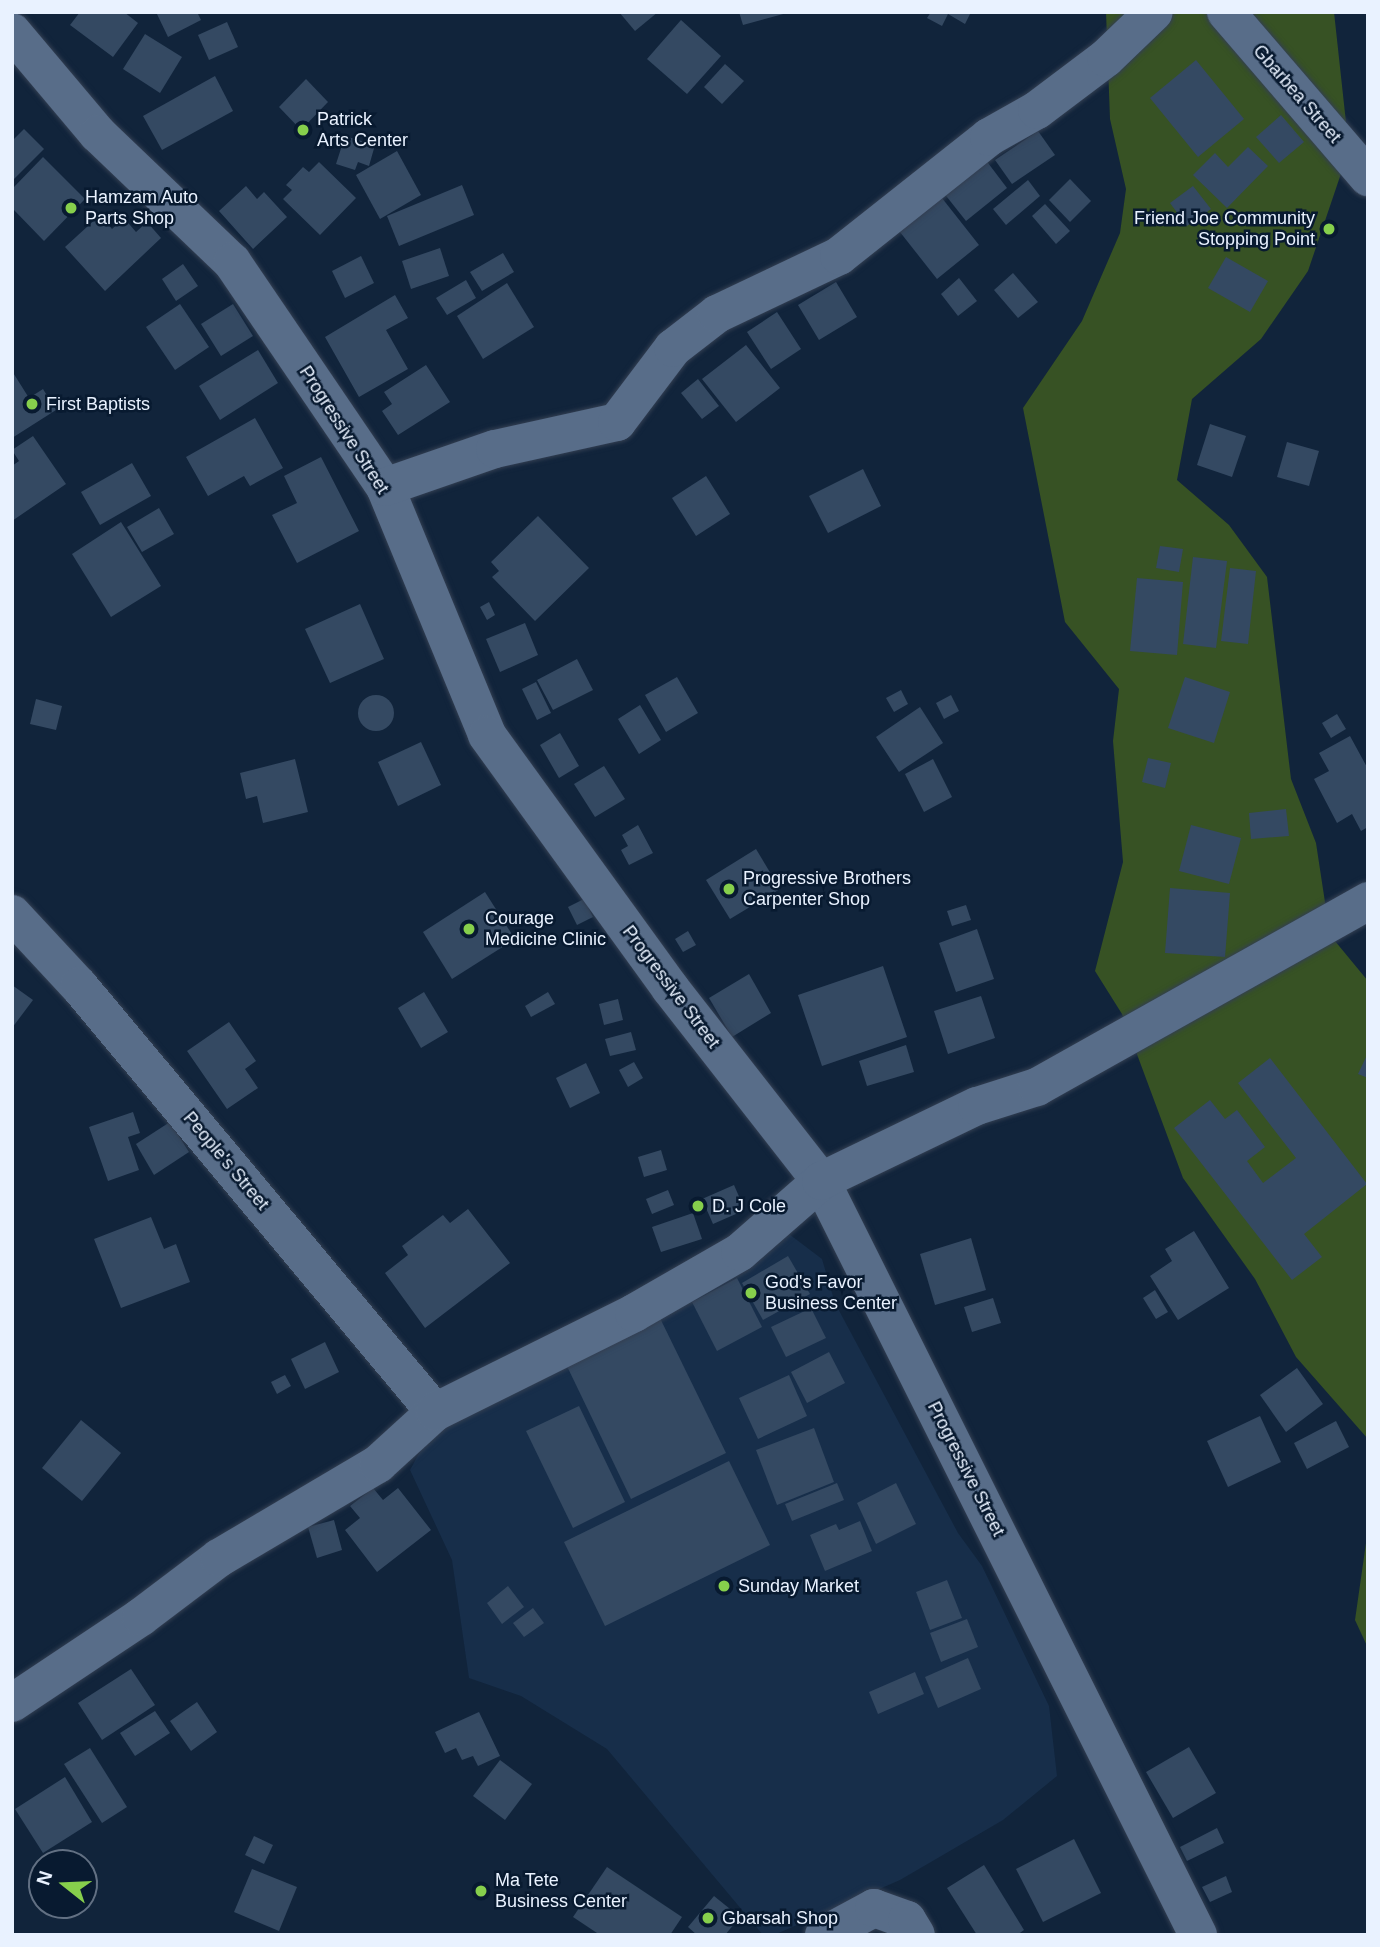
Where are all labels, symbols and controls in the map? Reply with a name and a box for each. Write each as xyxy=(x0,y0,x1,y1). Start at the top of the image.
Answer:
street label: Gbarbea Street xyxy=(1248,40,1346,148)
place label: Patrick Arts Center xyxy=(317,109,408,152)
marker: Patrick Arts Center xyxy=(295,122,311,138)
place label: Hamzam Auto Parts Shop xyxy=(85,187,199,230)
marker: Hamzam Auto Parts Shop xyxy=(63,200,79,216)
place label: Friend Joe Community Stopping Point xyxy=(1134,208,1315,250)
marker: Friend Joe Community Stopping Point xyxy=(1321,221,1337,237)
street label: Progressive Street xyxy=(295,362,393,498)
place label: First Baptists xyxy=(46,393,150,415)
marker: First Baptists xyxy=(24,396,40,412)
place label: Progressive Brothers Carpenter Shop xyxy=(743,868,911,910)
marker: Progressive Brothers Carpenter Shop xyxy=(721,881,737,897)
place label: Courage Medicine Clinic xyxy=(485,908,606,950)
marker: Courage Medicine Clinic xyxy=(459,919,479,939)
street label: Progressive Street xyxy=(618,921,724,1053)
street label: People's Street xyxy=(179,1108,273,1214)
place label: D. J Cole xyxy=(712,1195,786,1217)
marker: D. J Cole xyxy=(690,1198,706,1214)
place label: God's Favor Business Center xyxy=(765,1272,897,1314)
marker: God's Favor Business Center xyxy=(743,1285,759,1301)
street label: Progressive Street xyxy=(923,1398,1009,1540)
place label: Sunday Market xyxy=(738,1575,859,1597)
marker: Sunday Market xyxy=(716,1578,732,1594)
north arrow xyxy=(28,1849,98,1919)
text: N xyxy=(32,1868,57,1888)
place label: Ma Tete Business Center xyxy=(495,1870,627,1912)
marker: Ma Tete Business Center xyxy=(473,1883,489,1899)
place label: Gbarsah Shop xyxy=(722,1907,838,1929)
marker: Gbarsah Shop xyxy=(700,1910,716,1926)

